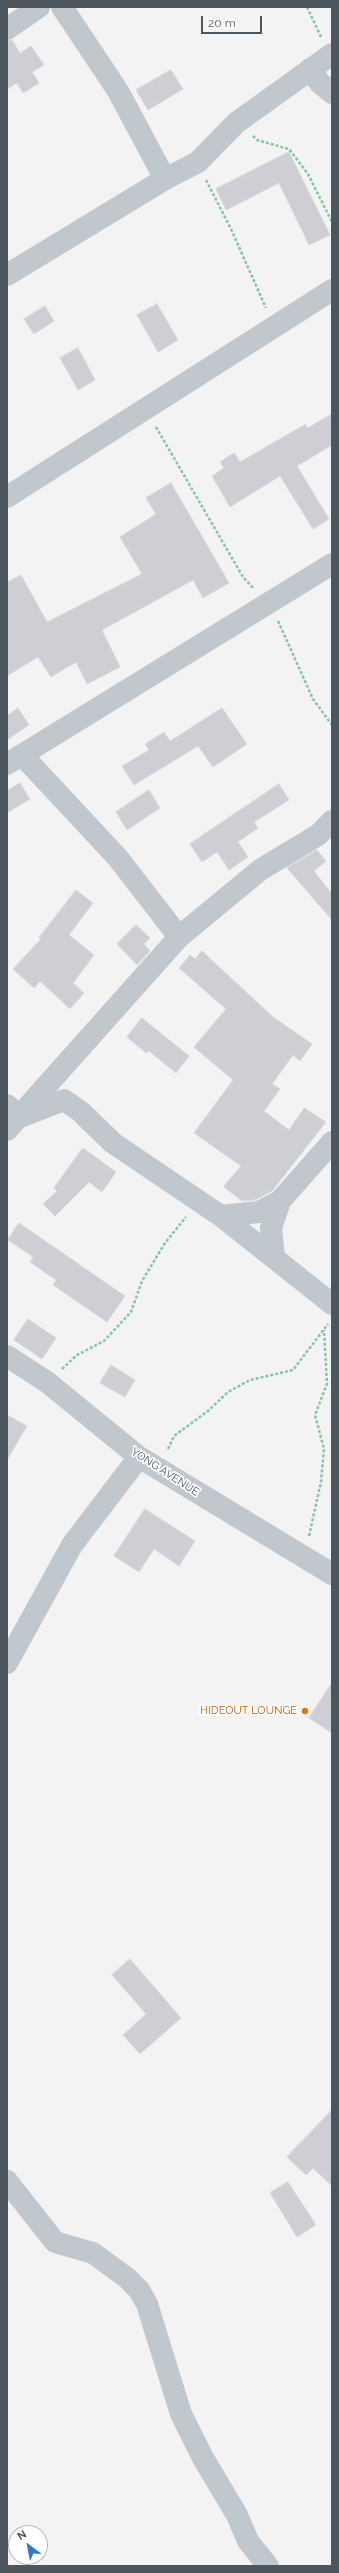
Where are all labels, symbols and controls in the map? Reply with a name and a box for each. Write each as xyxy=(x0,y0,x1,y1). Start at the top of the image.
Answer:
scale bar xyxy=(203,8,264,34)
text: 20 m xyxy=(208,16,236,30)
street label: YONG AVENUE xyxy=(128,1445,202,1499)
place label: HIDEOUT LOUNGE xyxy=(200,1704,297,1718)
marker: HIDEOUT LOUNGE xyxy=(300,1706,310,1716)
north arrow xyxy=(8,2525,48,2565)
text: N xyxy=(15,2528,29,2543)

